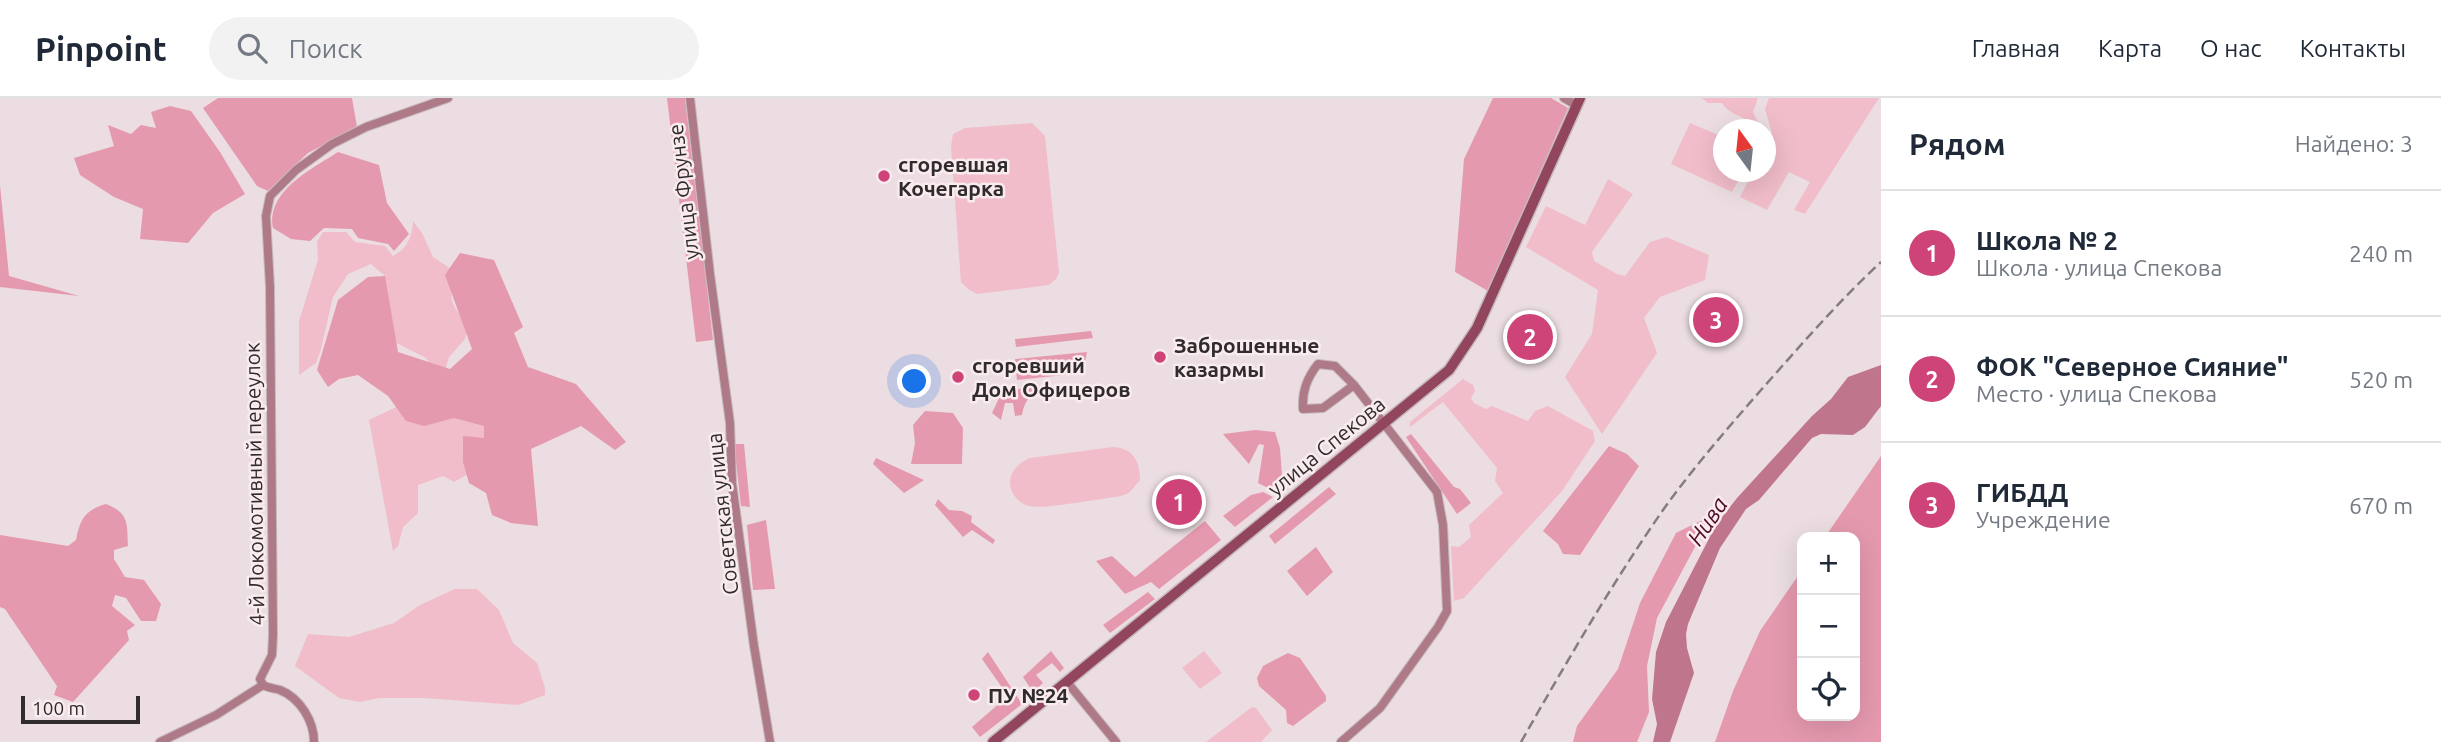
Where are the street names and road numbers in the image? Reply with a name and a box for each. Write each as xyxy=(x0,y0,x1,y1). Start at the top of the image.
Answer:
street label: улица Фрунзе xyxy=(663,123,703,261)
street label: 4-й Локомотивный переулок xyxy=(240,342,268,626)
street label: улица Спекова xyxy=(1263,391,1389,501)
street label: Советская улица xyxy=(702,432,742,596)

